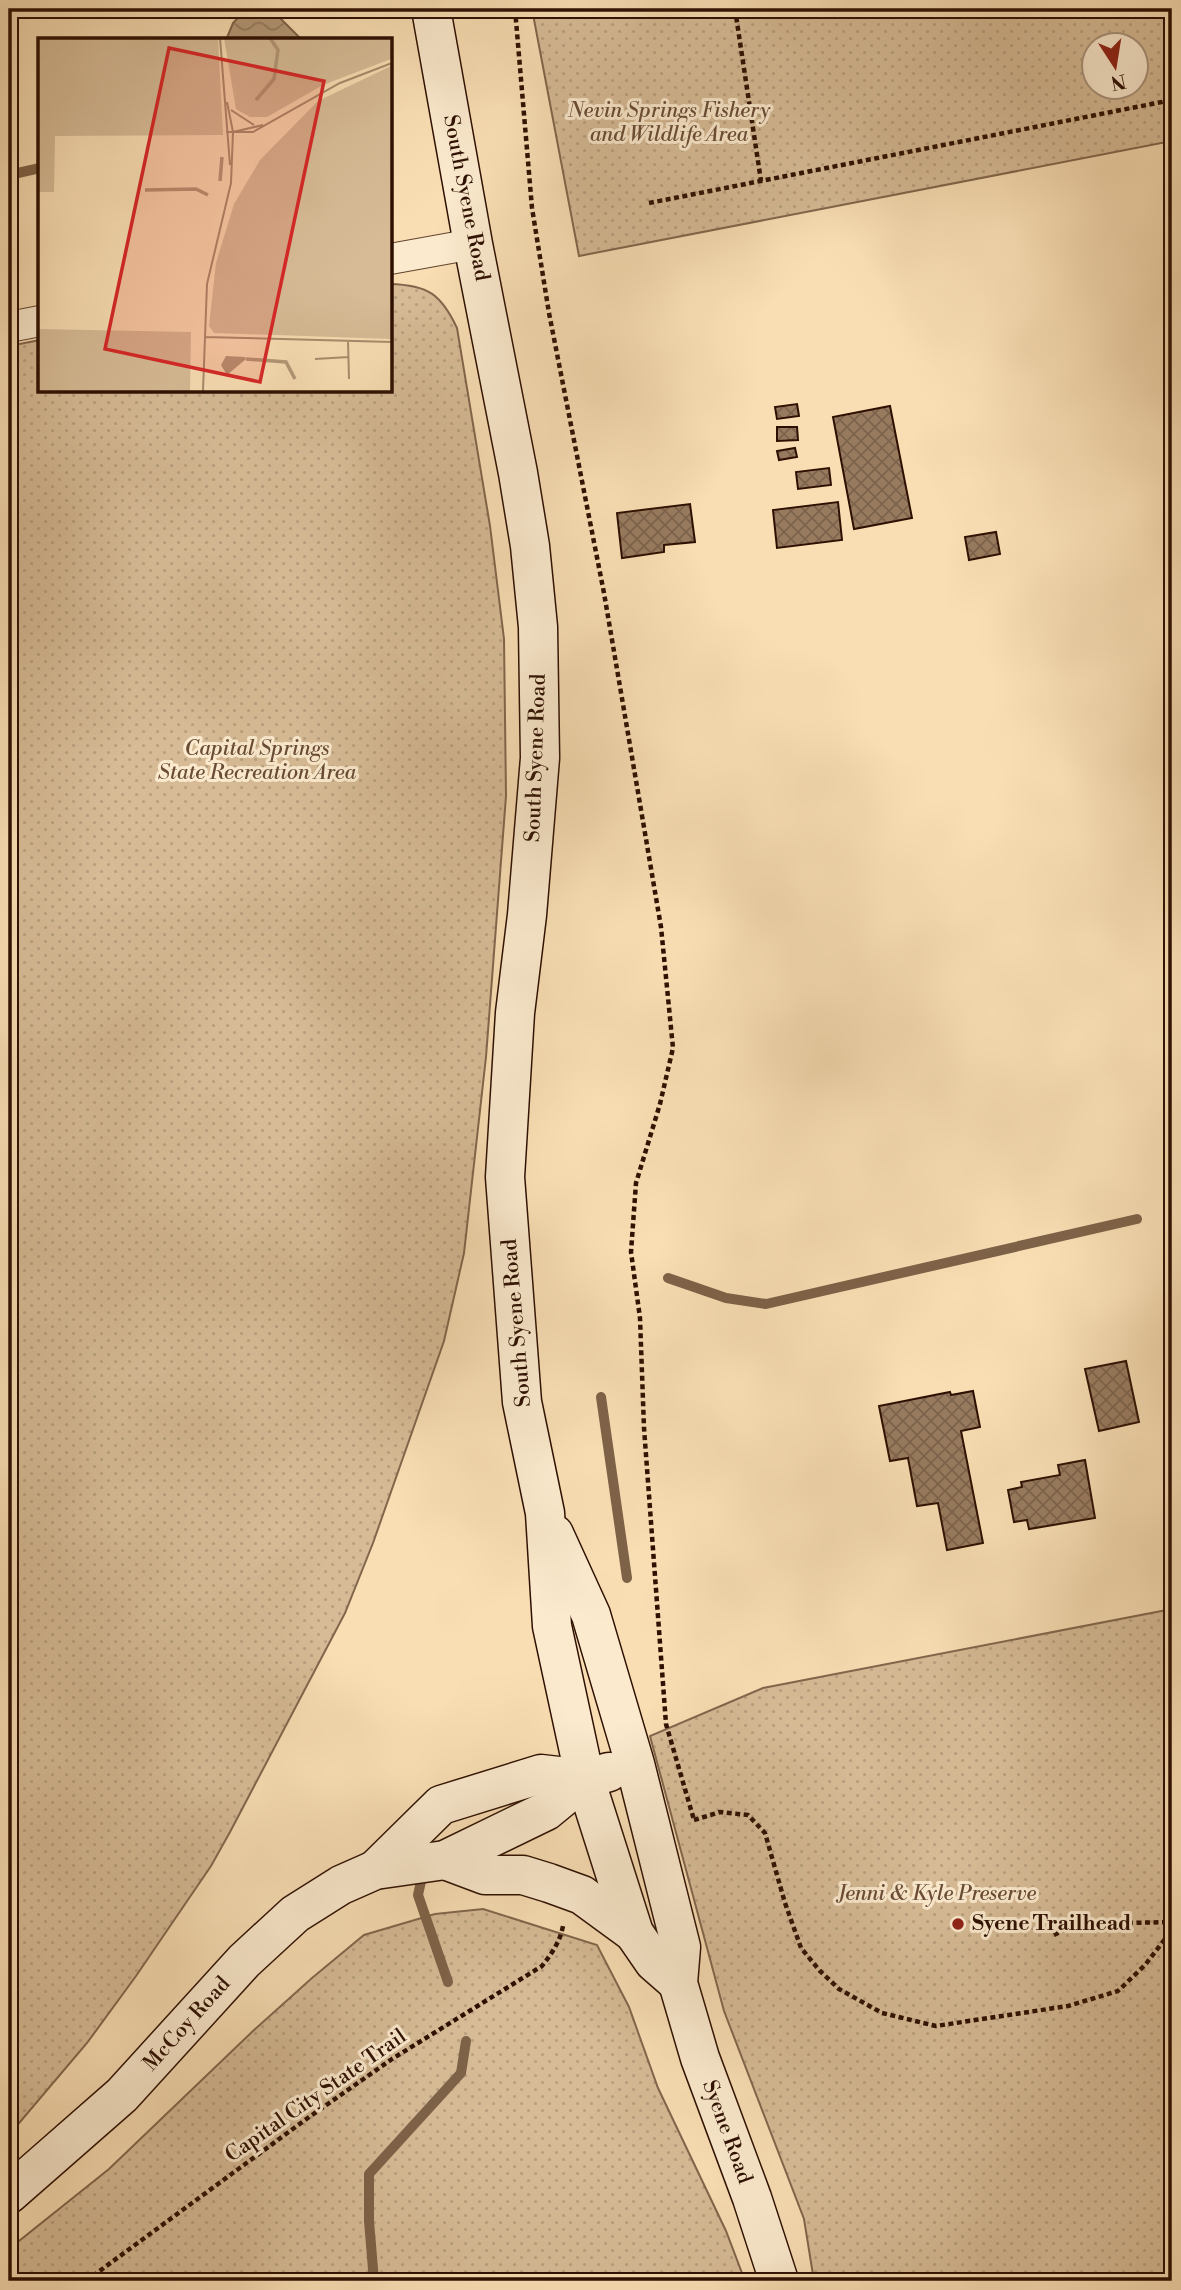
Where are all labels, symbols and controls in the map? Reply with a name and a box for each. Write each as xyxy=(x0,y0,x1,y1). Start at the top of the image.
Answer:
north arrow xyxy=(1080,32,1150,102)
inset map xyxy=(38,38,392,392)
text: N xyxy=(1108,68,1128,95)
park label: Nevin Springs Fishery and Wildlife Area xyxy=(567,98,771,148)
street label: South Syene Road xyxy=(437,113,495,283)
street label: South Syene Road xyxy=(520,673,552,843)
park label: Capital Springs State Recreation Area xyxy=(158,736,357,786)
street label: South Syene Road xyxy=(497,1238,537,1408)
park label: Jenni & Kyle Preserve xyxy=(836,1881,1036,1907)
place label: Syene Trailhead xyxy=(972,1911,1131,1937)
marker: Syene Trailhead xyxy=(950,1916,966,1932)
street label: McCoy Road xyxy=(138,1971,236,2077)
street label: Capital City State Trail xyxy=(220,2024,412,2168)
street label: Syene Road xyxy=(696,2077,758,2187)

